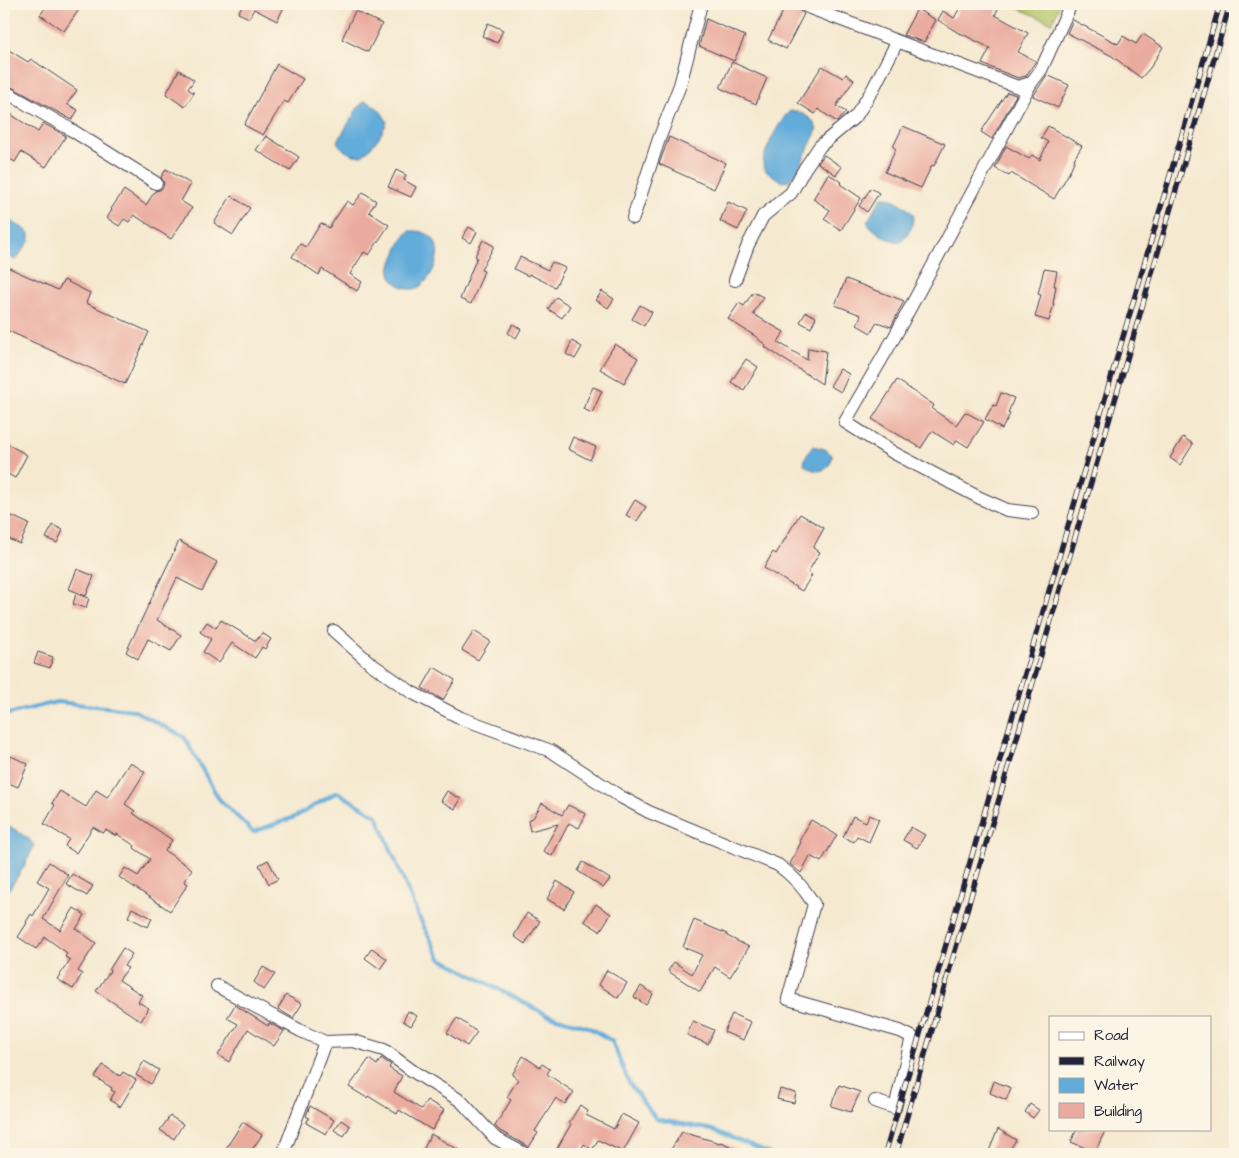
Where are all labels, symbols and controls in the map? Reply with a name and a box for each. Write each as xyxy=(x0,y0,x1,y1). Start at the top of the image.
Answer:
legend xyxy=(1049,1016,1212,1130)
text: Road xyxy=(1094,1025,1129,1046)
text: Railway xyxy=(1094,1051,1145,1073)
text: Water xyxy=(1094,1075,1138,1096)
text: Building xyxy=(1094,1101,1142,1123)

